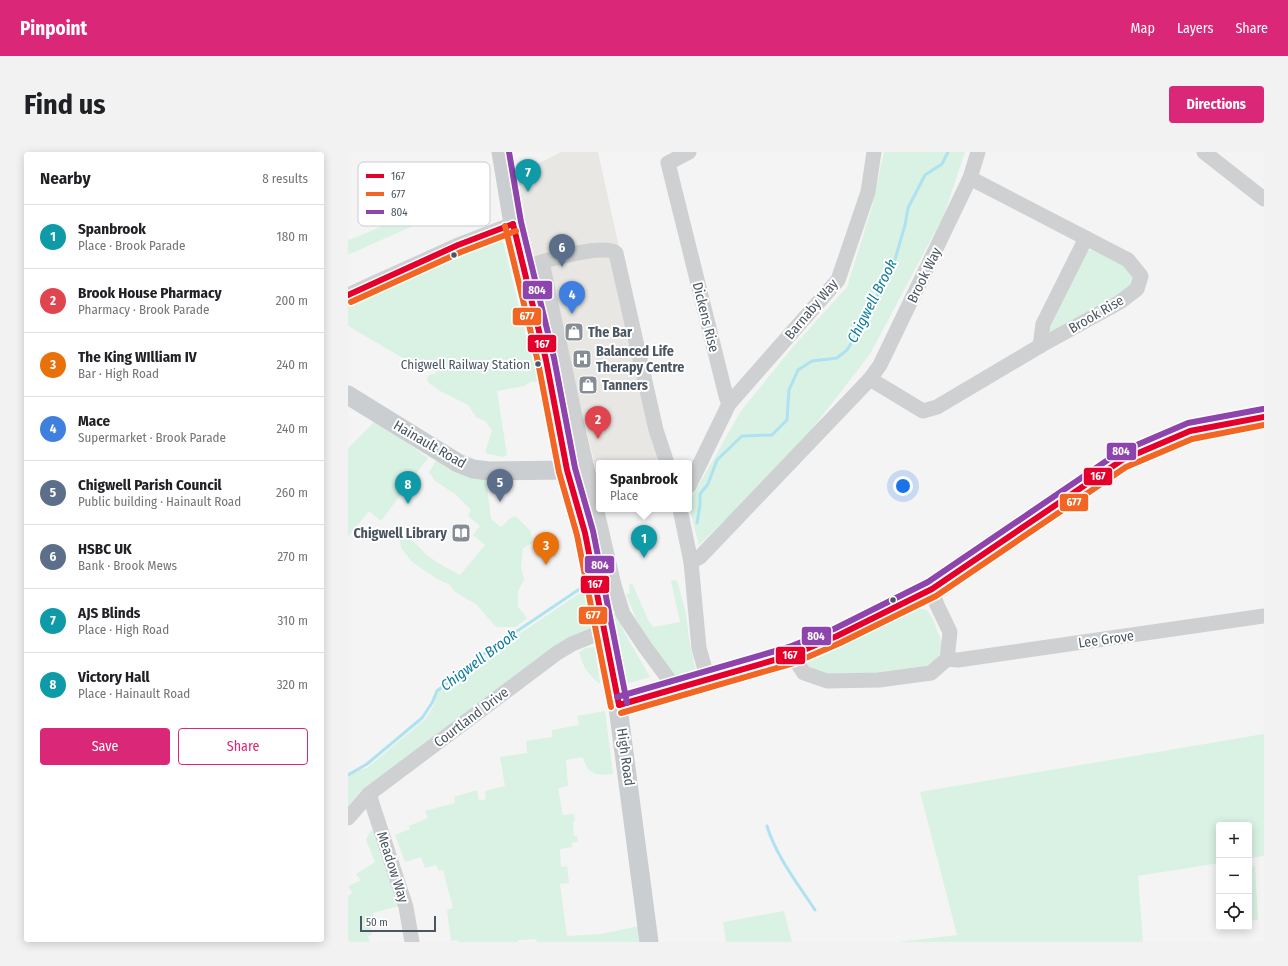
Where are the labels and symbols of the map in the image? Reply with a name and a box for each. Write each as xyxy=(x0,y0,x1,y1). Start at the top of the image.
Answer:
pin: 7 xyxy=(515,159,541,192)
legend xyxy=(358,162,490,226)
text: 167 xyxy=(391,170,406,183)
text: 677 xyxy=(391,188,406,201)
text: 804 xyxy=(391,206,408,219)
pin: 6 xyxy=(549,234,575,267)
street label: Brook Way xyxy=(904,244,945,306)
unlabelled marker xyxy=(449,250,459,260)
water label: Chigwell Brook xyxy=(843,256,901,346)
street label: Barnaby Way xyxy=(781,275,842,343)
line badge: 804 xyxy=(522,280,553,300)
street label: Dickens Rise xyxy=(689,280,722,354)
pin: 4 xyxy=(559,281,585,314)
text: 804 xyxy=(528,284,546,297)
street label: Brook Rise xyxy=(1066,292,1127,337)
line badge: 677 xyxy=(512,307,542,326)
text: 677 xyxy=(520,310,535,323)
shop icon: The Bar xyxy=(563,321,585,343)
place label: The Bar xyxy=(588,324,633,341)
line badge: 167 xyxy=(527,334,557,353)
text: 167 xyxy=(535,338,550,351)
place label: Balanced Life Therapy Centre xyxy=(596,343,684,376)
hospital icon: Balanced Life Therapy Centre xyxy=(571,348,593,370)
place label: Chigwell Railway Station xyxy=(401,357,530,372)
marker: Chigwell Railway Station xyxy=(533,359,543,369)
shop icon: Tanners xyxy=(577,374,599,396)
place label: Tanners xyxy=(602,377,648,394)
pin: 2 xyxy=(585,406,611,439)
street label: Hainault Road xyxy=(390,417,469,472)
line badge: 804 xyxy=(1106,442,1137,461)
text: 804 xyxy=(1112,445,1130,458)
line badge: 167 xyxy=(1083,467,1113,486)
pin: 5 xyxy=(487,469,513,502)
text: 167 xyxy=(1091,470,1106,483)
pin: 8 xyxy=(395,471,421,504)
your location xyxy=(893,476,913,496)
line badge: 677 xyxy=(1059,493,1089,512)
text: 677 xyxy=(1067,496,1082,509)
library icon: Chigwell Library xyxy=(450,522,472,544)
place label: Chigwell Library xyxy=(353,525,447,542)
pin: 1 xyxy=(631,525,657,558)
pin: 3 xyxy=(533,532,559,565)
line badge: 804 xyxy=(584,555,615,574)
text: 804 xyxy=(591,559,609,572)
line badge: 167 xyxy=(580,575,610,594)
text: 167 xyxy=(588,578,603,591)
unlabelled marker xyxy=(888,595,898,605)
line badge: 677 xyxy=(578,606,608,625)
text: 677 xyxy=(586,609,601,622)
water label: Chigwell Brook xyxy=(437,625,521,695)
line badge: 804 xyxy=(801,626,832,646)
street label: Lee Grove xyxy=(1077,627,1135,652)
text: 804 xyxy=(807,630,825,643)
line badge: 167 xyxy=(775,646,806,665)
text: 167 xyxy=(783,649,798,662)
street label: Courtland Drive xyxy=(431,684,512,751)
street label: High Road xyxy=(613,727,638,787)
street label: Meadow Way xyxy=(373,829,412,906)
scale bar xyxy=(360,914,436,933)

